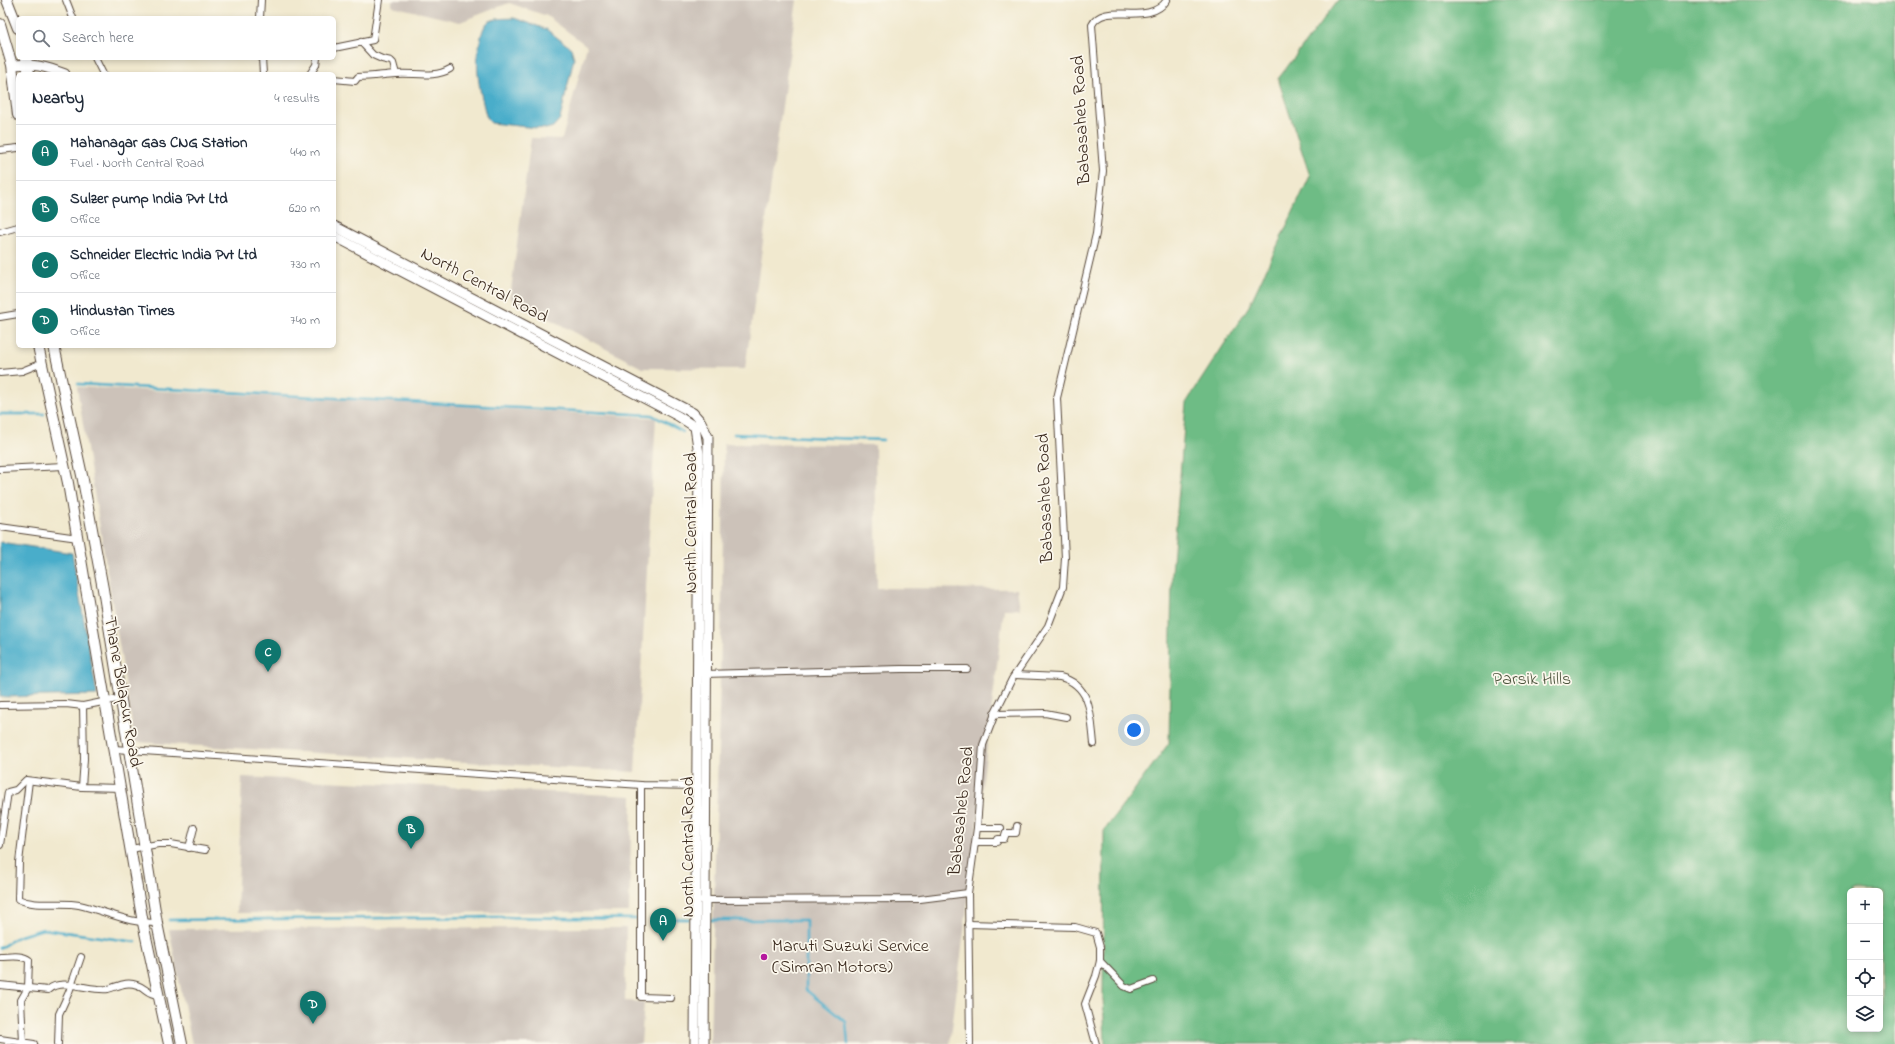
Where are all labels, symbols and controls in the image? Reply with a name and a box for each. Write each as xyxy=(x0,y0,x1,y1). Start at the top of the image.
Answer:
search box xyxy=(16,16,336,60)
icon: search xyxy=(30,27,52,49)
text: Search here xyxy=(62,27,134,49)
street label: Babasaheb Road xyxy=(1066,55,1098,186)
text: Nearby xyxy=(32,86,84,111)
text: 4 results xyxy=(274,89,320,108)
text: Mahanagar Gas CNG Station xyxy=(70,132,247,154)
text: A xyxy=(41,143,49,162)
text: 440 m xyxy=(290,143,320,162)
text: Fuel · North Central Road xyxy=(70,154,204,173)
text: Sulzer pump India Pvt Ltd xyxy=(70,188,228,210)
text: B xyxy=(41,199,49,218)
text: 620 m xyxy=(289,199,320,218)
text: Office xyxy=(70,210,100,229)
street label: North Central Road xyxy=(416,241,552,331)
text: Schneider Electric India Pvt Ltd xyxy=(70,244,257,266)
text: C xyxy=(41,255,49,274)
text: 730 m xyxy=(290,255,320,274)
text: Office xyxy=(70,266,100,285)
text: Hindustan Times xyxy=(70,300,175,322)
text: D xyxy=(40,311,50,330)
text: 740 m xyxy=(290,311,320,330)
text: Office xyxy=(70,322,100,341)
street label: Babasaheb Road xyxy=(1031,433,1061,564)
street label: North Central Road xyxy=(679,452,705,594)
street label: Thane Belapur Road xyxy=(96,615,148,769)
pin: C xyxy=(255,639,281,672)
park label: Parsik Hills xyxy=(1493,667,1571,693)
your location xyxy=(1124,720,1144,740)
street label: Babasaheb Road xyxy=(942,745,982,878)
street label: North Central Road xyxy=(676,776,702,918)
pin: B xyxy=(398,816,424,849)
map controls xyxy=(1847,888,1883,1032)
button: + xyxy=(1847,888,1883,924)
pin: A xyxy=(650,908,676,941)
button: − xyxy=(1847,924,1883,960)
place label: Maruti Suzuki Service (Simran Motors) xyxy=(772,934,930,981)
marker: Maruti Suzuki Service (Simran Motors) xyxy=(759,952,769,962)
button: locate xyxy=(1847,960,1883,996)
pin: D xyxy=(300,991,326,1024)
button: layers xyxy=(1847,996,1883,1032)

